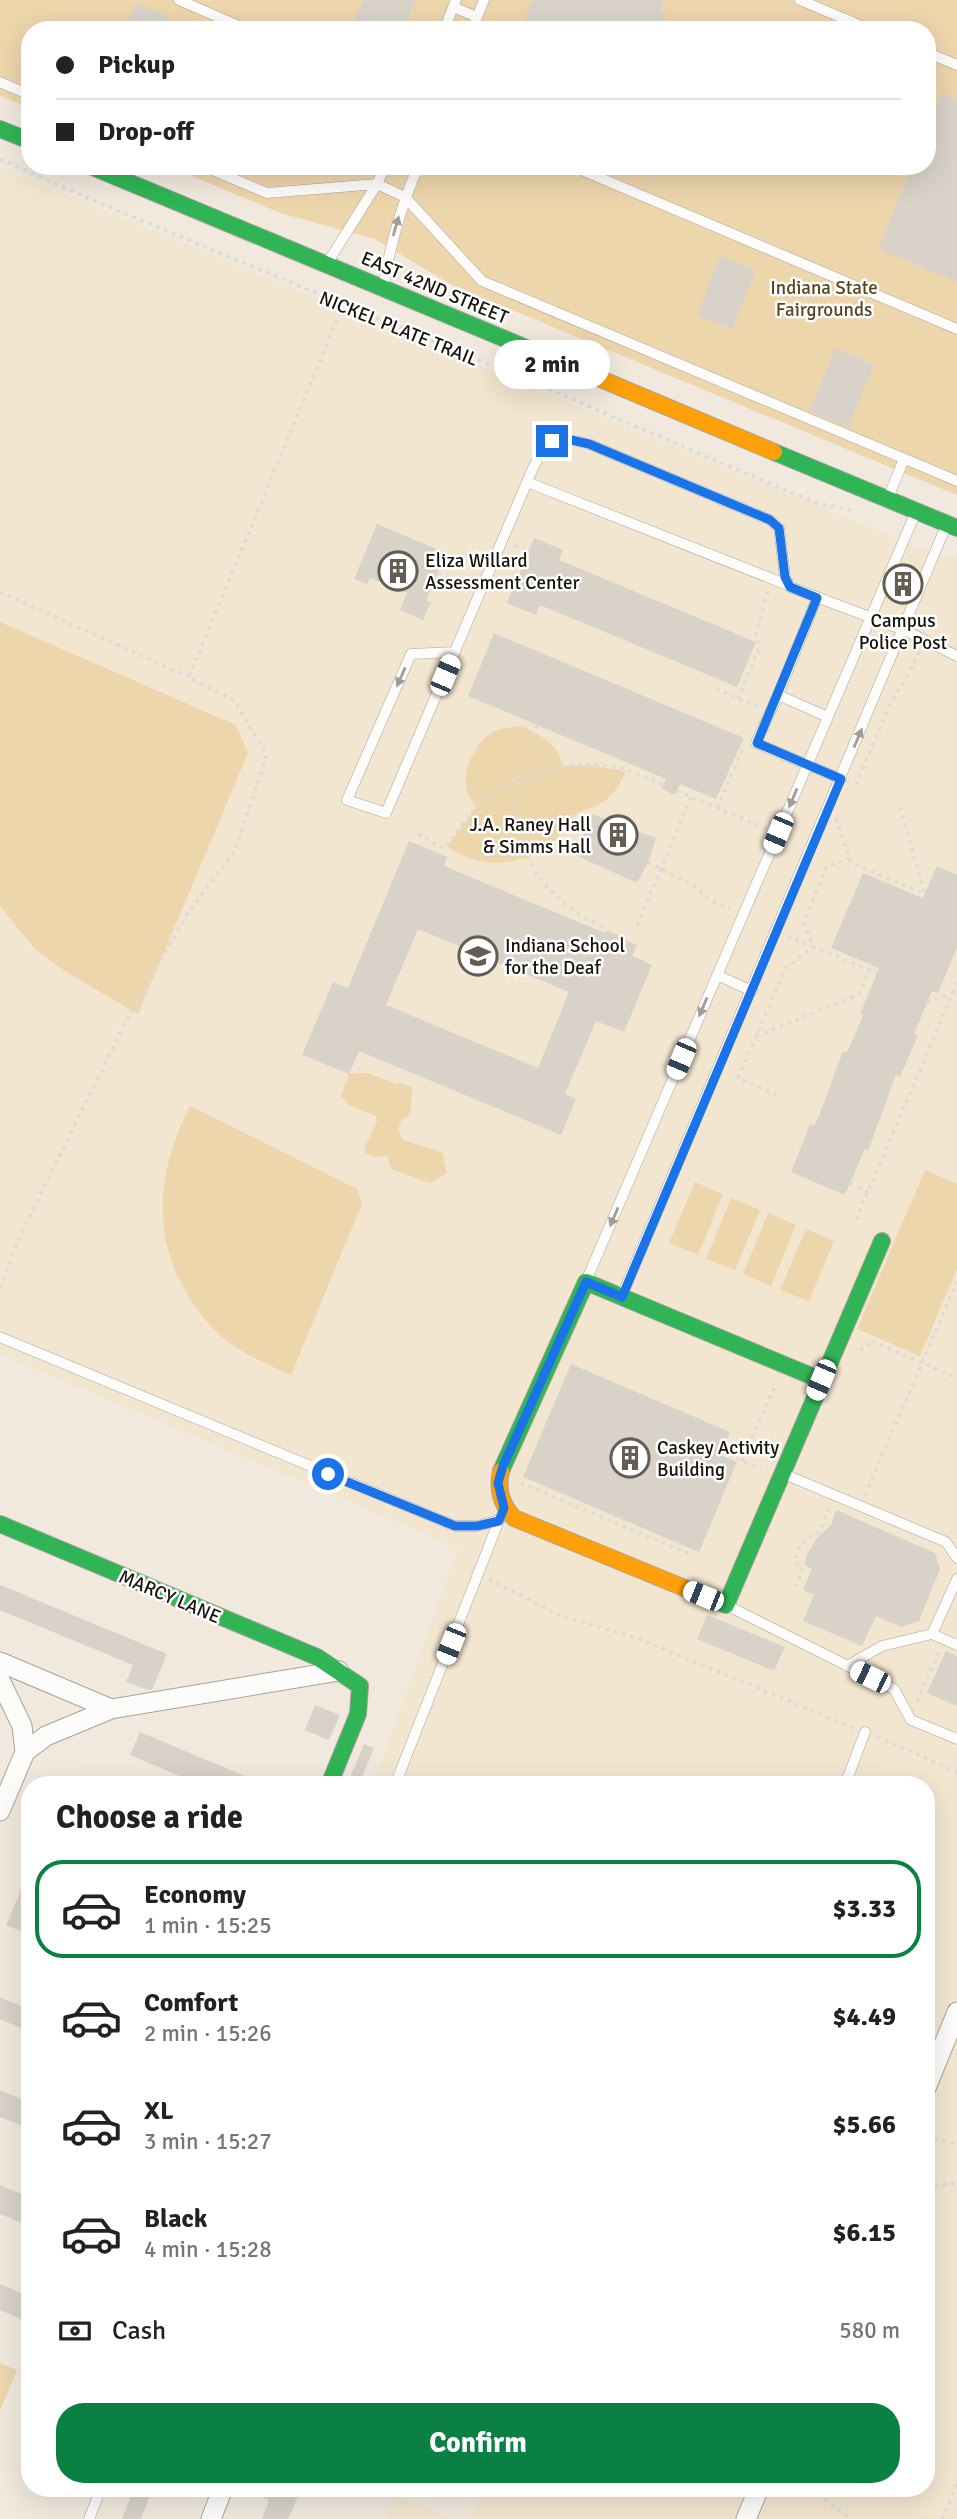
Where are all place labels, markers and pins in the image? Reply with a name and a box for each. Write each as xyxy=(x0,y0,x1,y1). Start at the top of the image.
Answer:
place label: Eliza Willard Assessment Center xyxy=(425,549,579,595)
building icon: Eliza Willard Assessment Center xyxy=(377,550,419,592)
building icon: Campus Police Post xyxy=(882,563,924,605)
place label: Campus Police Post xyxy=(859,609,948,655)
place label: J.A. Raney Hall & Simms Hall xyxy=(469,813,591,859)
building icon: J.A. Raney Hall & Simms Hall xyxy=(597,814,639,856)
place label: Indiana School for the Deaf xyxy=(505,934,625,980)
school or university icon: Indiana School for the Deaf xyxy=(457,935,499,977)
place label: Caskey Activity Building xyxy=(657,1436,779,1482)
building icon: Caskey Activity Building xyxy=(609,1437,651,1479)

